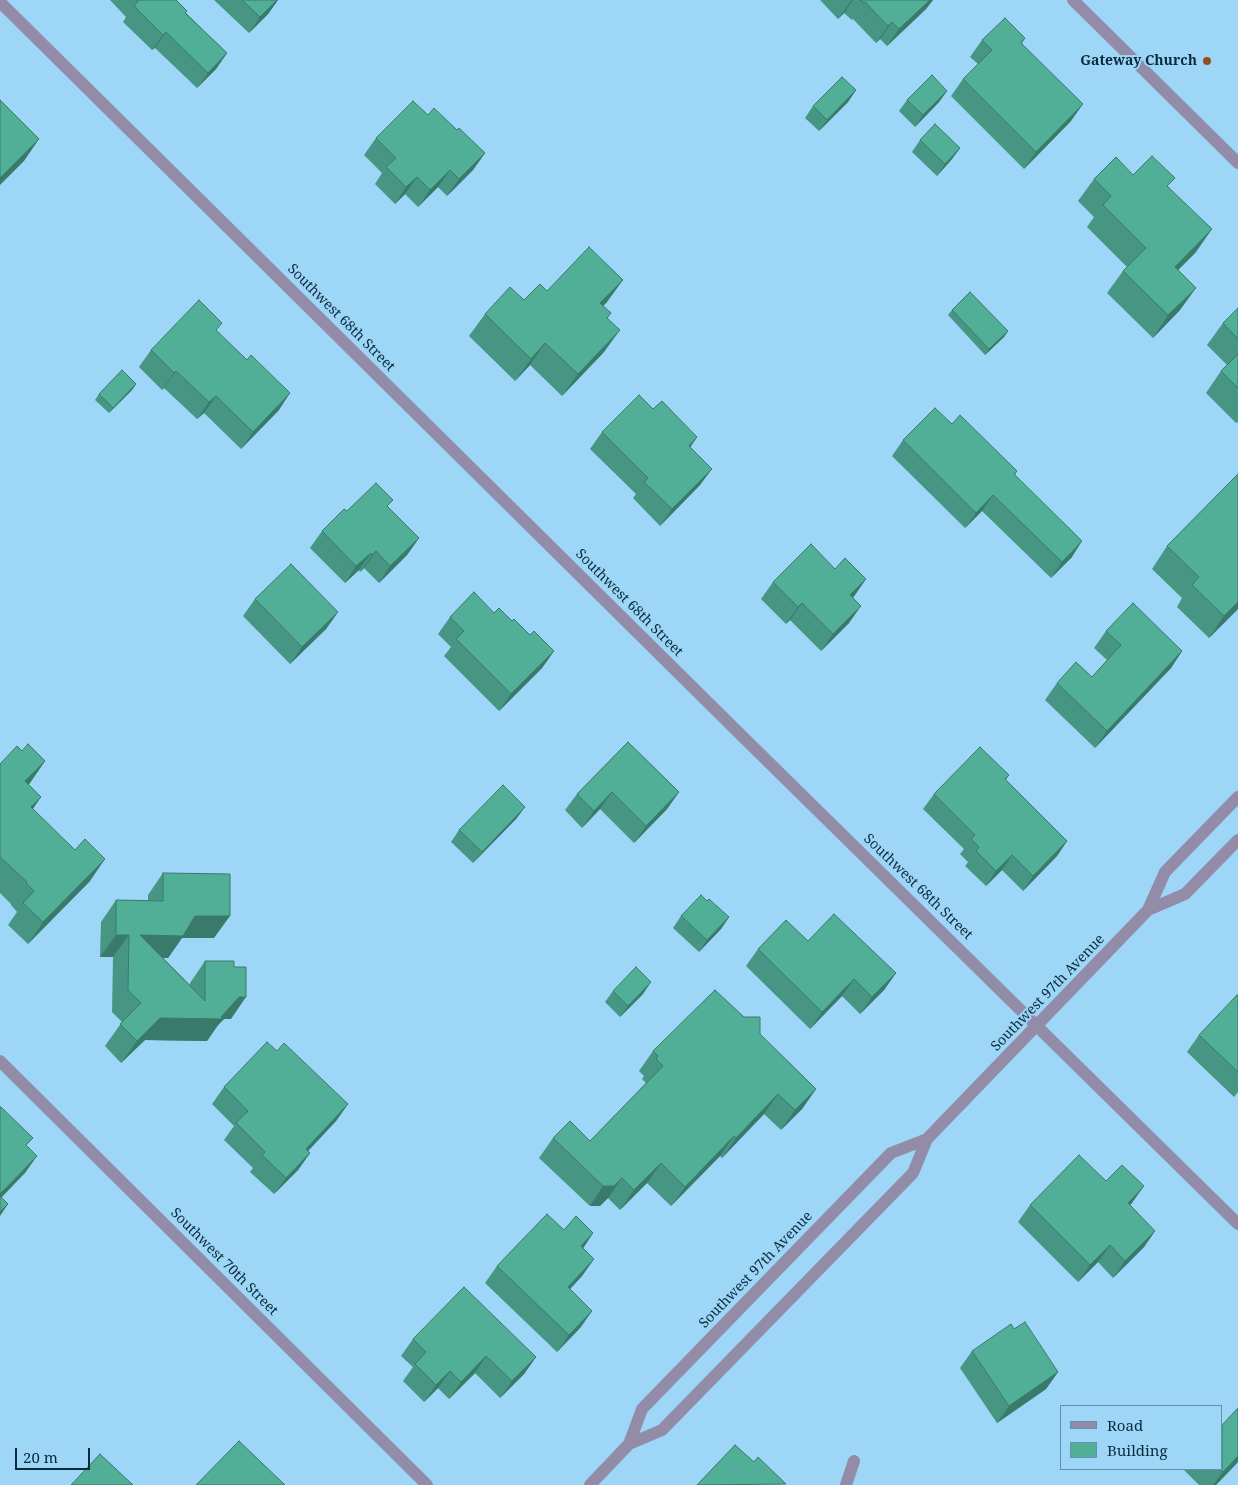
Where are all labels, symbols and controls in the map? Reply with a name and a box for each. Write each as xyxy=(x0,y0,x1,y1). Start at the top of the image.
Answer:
place label: Gateway Church xyxy=(1080,53,1197,69)
marker: Gateway Church xyxy=(1201,55,1213,67)
street label: Southwest 68th Street xyxy=(284,261,398,375)
street label: Southwest 68th Street xyxy=(572,546,686,660)
street label: Southwest 68th Street xyxy=(860,831,976,943)
street label: Southwest 97th Avenue xyxy=(988,931,1108,1055)
street label: Southwest 70th Street xyxy=(167,1205,281,1319)
street label: Southwest 97th Avenue xyxy=(696,1208,816,1332)
legend xyxy=(1060,1405,1223,1470)
text: Road xyxy=(1107,1415,1143,1435)
scale bar xyxy=(18,1438,92,1470)
text: Building xyxy=(1107,1440,1168,1460)
text: 20 m xyxy=(23,1447,58,1467)

